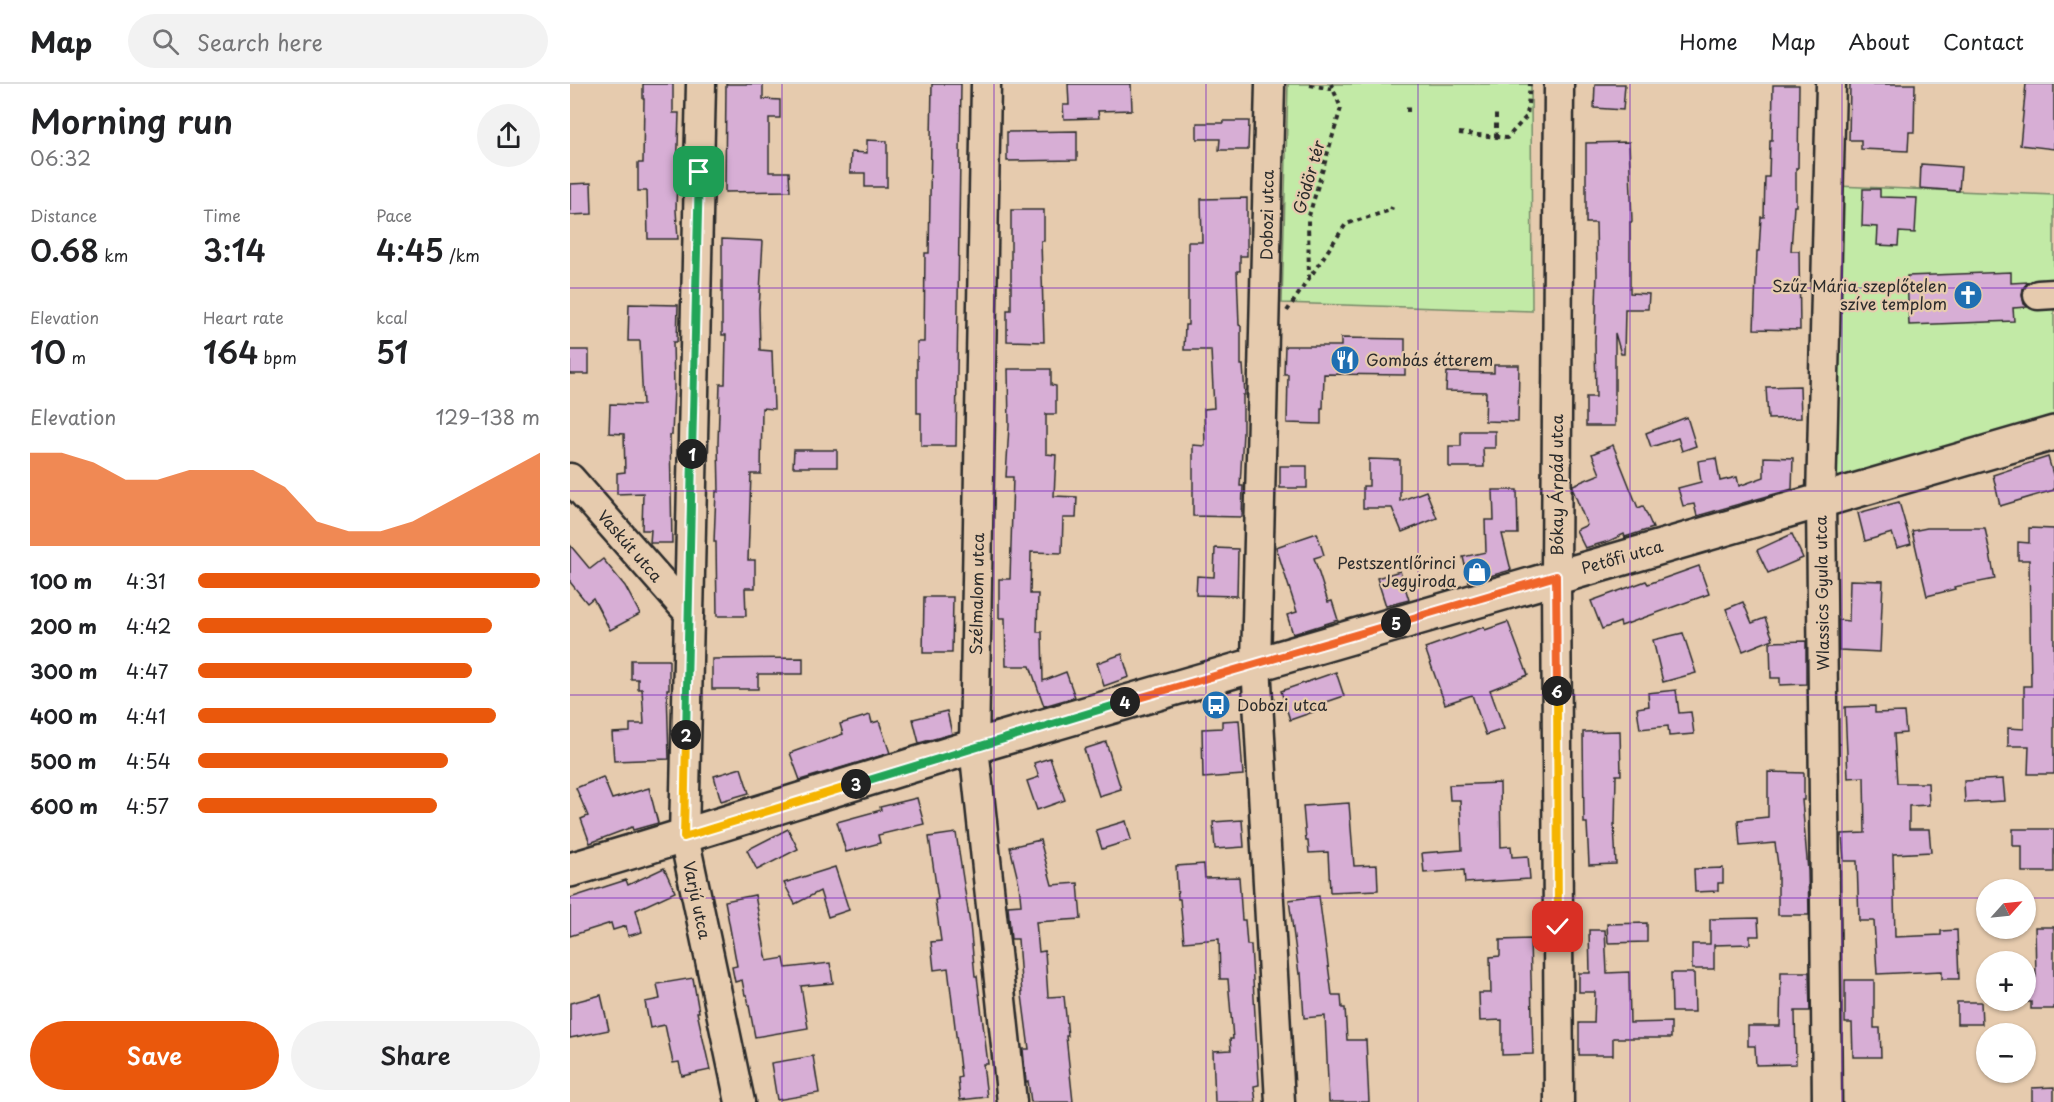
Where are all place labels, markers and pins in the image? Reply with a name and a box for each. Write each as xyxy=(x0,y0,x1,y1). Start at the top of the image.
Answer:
pin xyxy=(673,146,724,197)
place label: Szűz Mária szeplőtelen szíve templom xyxy=(1772,273,1947,315)
church icon: Szűz Mária szeplőtelen szíve templom xyxy=(1952,279,1984,311)
restaurant icon: Gombás étterem xyxy=(1329,344,1361,376)
place label: Gombás étterem xyxy=(1366,347,1493,371)
pin: 1 xyxy=(677,439,707,469)
place label: Pestszentlőrinci Jegyiroda xyxy=(1337,550,1456,592)
shop icon: Pestszentlőrinci Jegyiroda xyxy=(1461,556,1493,588)
pin: 5 xyxy=(1381,608,1411,638)
pin: 6 xyxy=(1542,676,1572,706)
pin: 4 xyxy=(1110,687,1140,717)
bus stop icon: Dobozi utca xyxy=(1200,689,1232,721)
place label: Dobozi utca xyxy=(1237,692,1327,716)
pin: 2 xyxy=(671,720,701,750)
pin: 3 xyxy=(841,769,871,799)
pin xyxy=(1532,901,1583,952)

